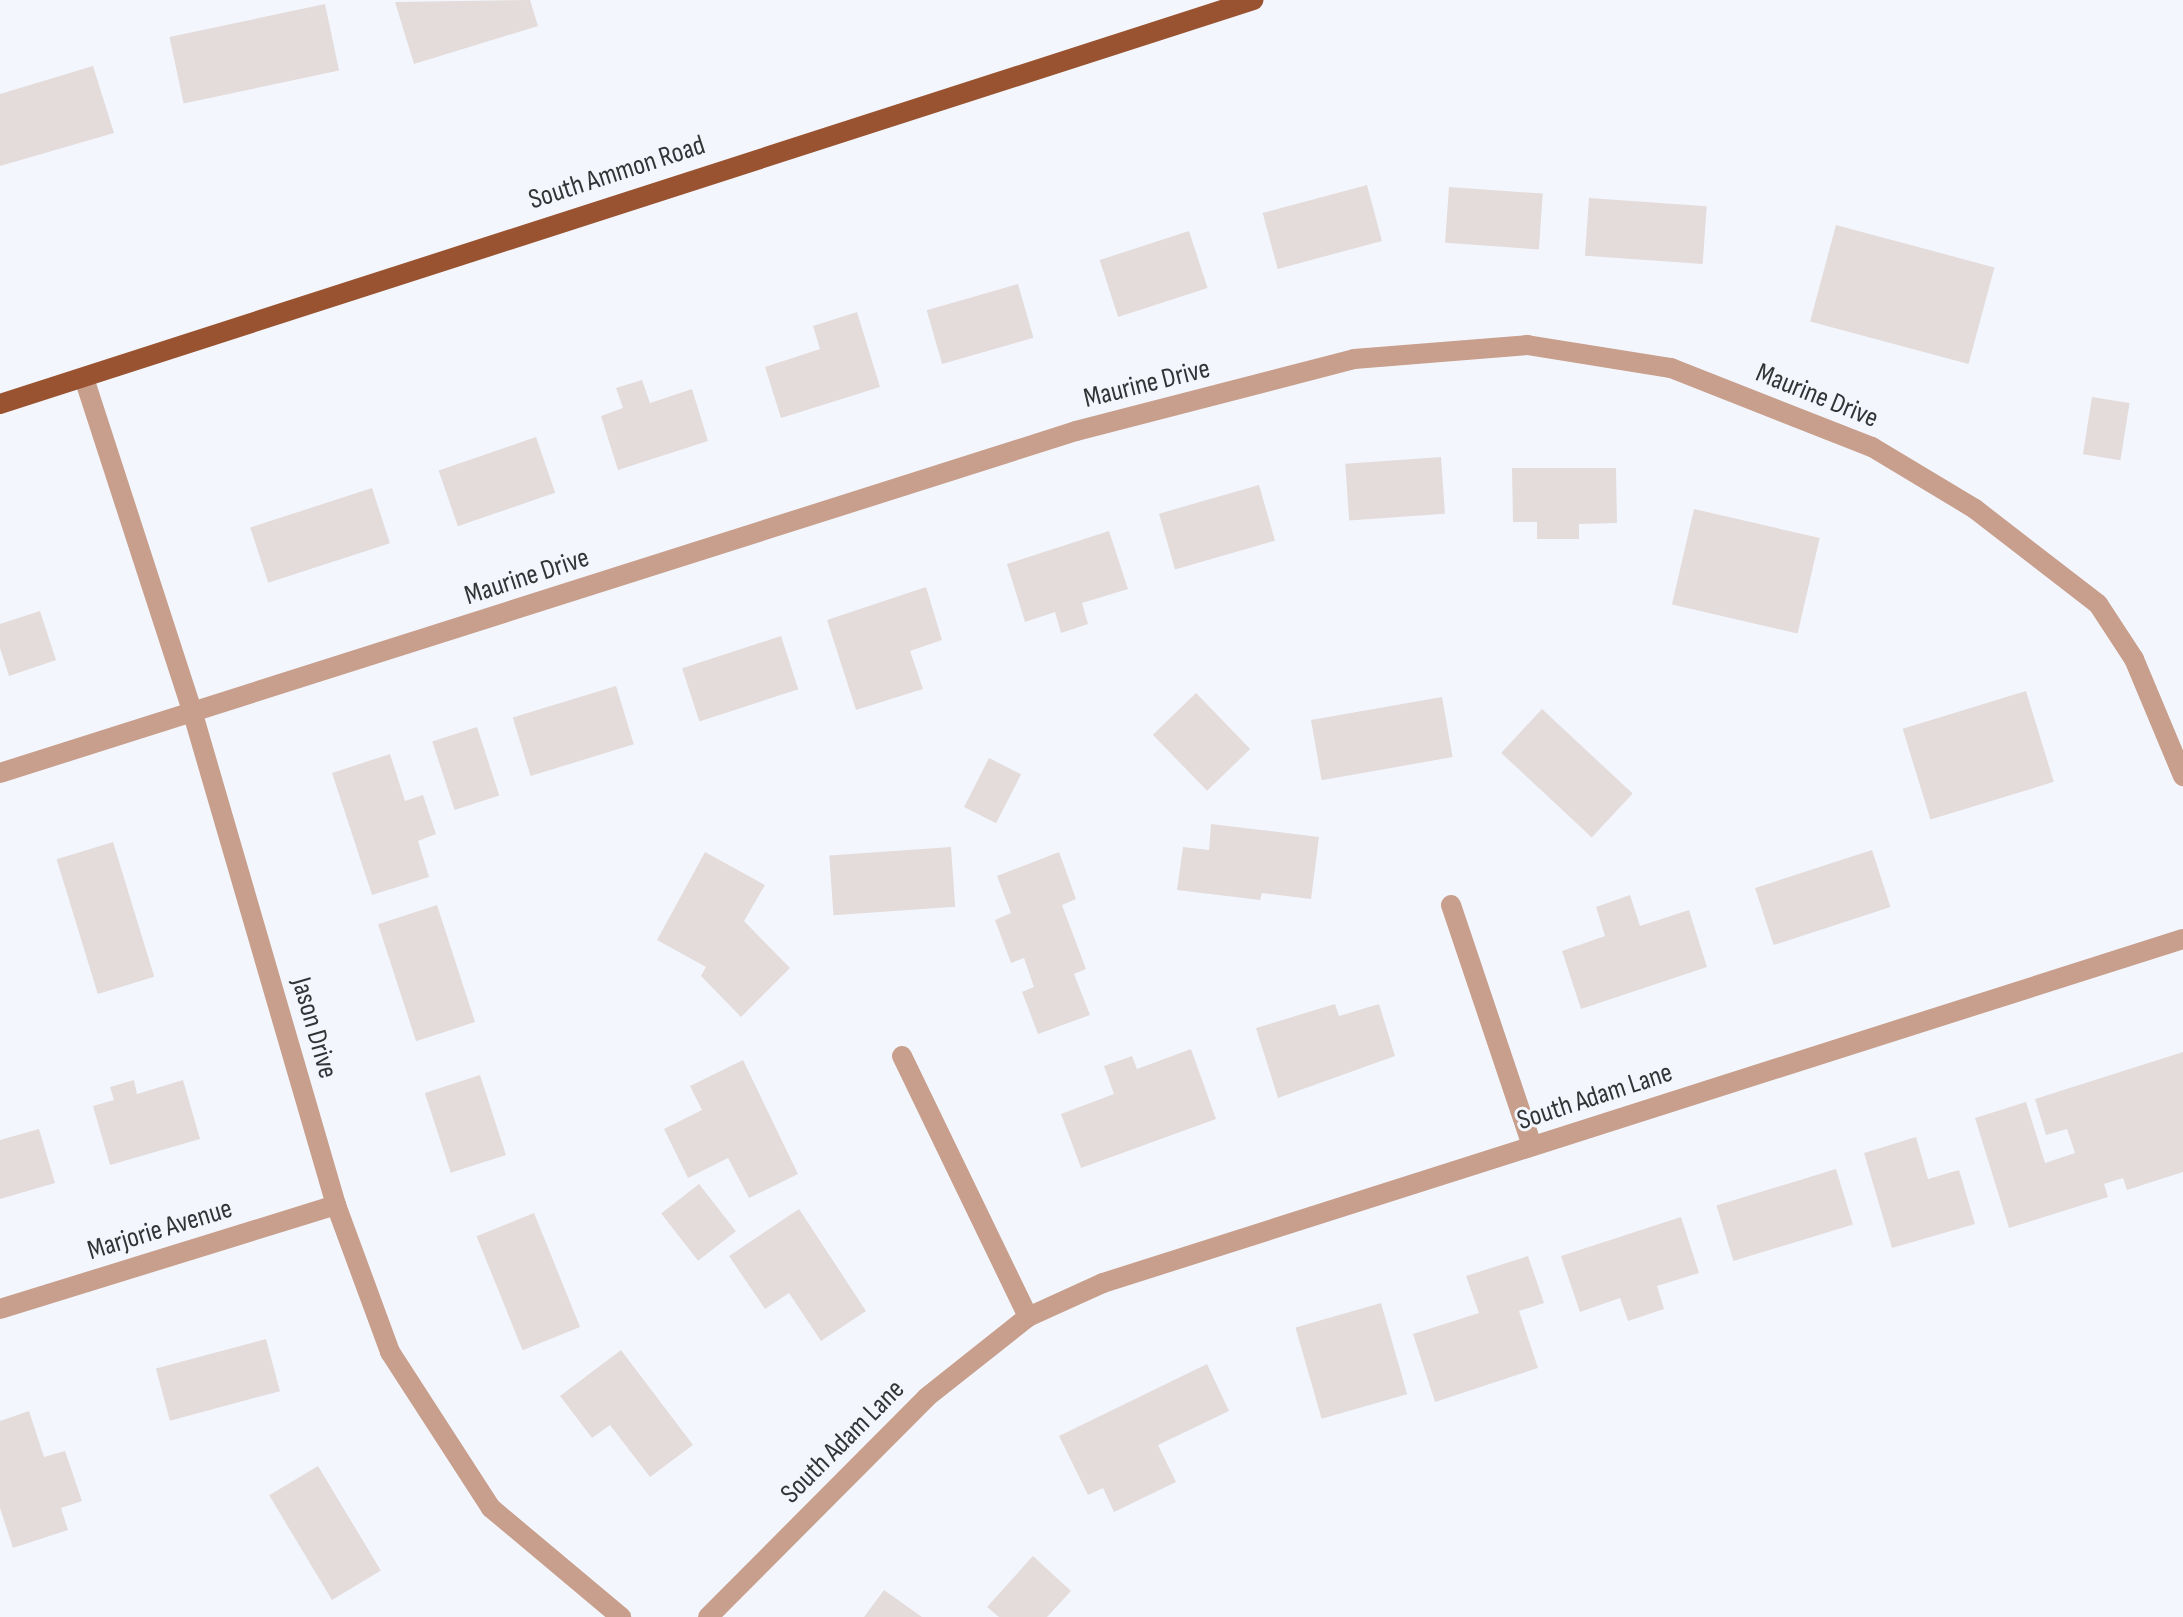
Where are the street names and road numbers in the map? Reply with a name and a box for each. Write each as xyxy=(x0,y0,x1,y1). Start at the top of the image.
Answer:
street label: South Ammon Road xyxy=(525,129,709,217)
street label: Maurine Drive xyxy=(1080,352,1214,416)
street label: Maurine Drive xyxy=(1751,356,1883,436)
street label: Maurine Drive xyxy=(460,541,594,613)
street label: Jason Drive xyxy=(284,974,344,1082)
street label: South Adam Lane xyxy=(1513,1056,1677,1138)
street label: Marjorie Avenue xyxy=(84,1192,236,1268)
street label: South Adam Lane xyxy=(774,1373,912,1511)

